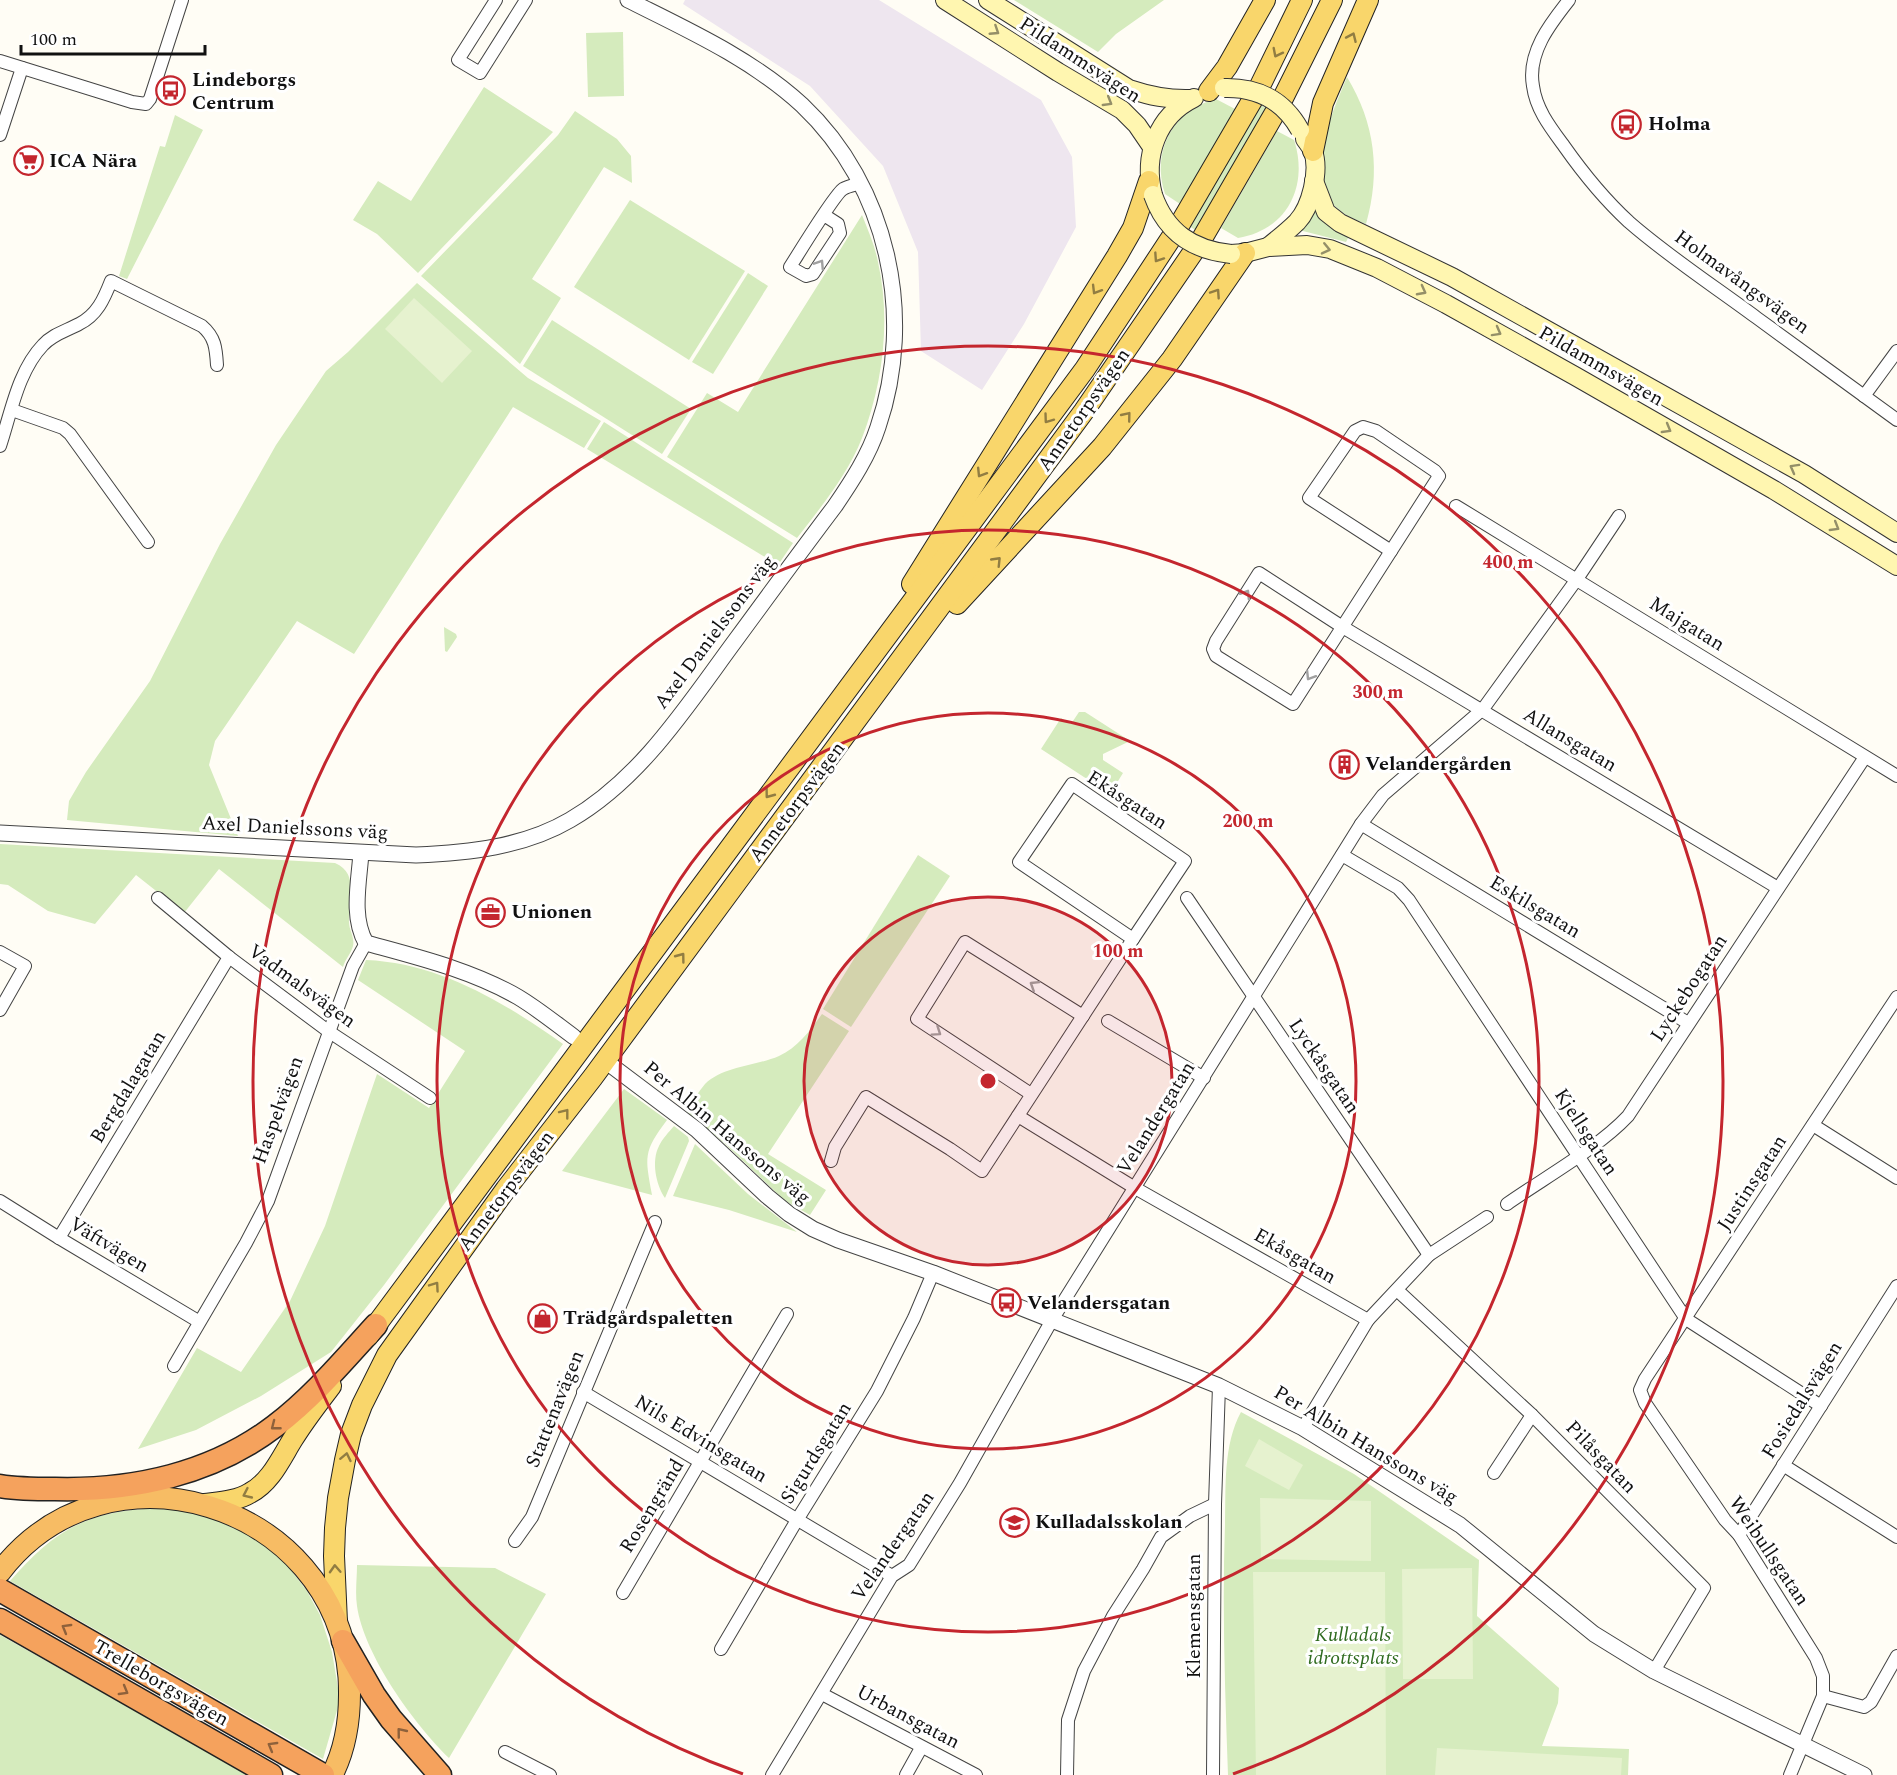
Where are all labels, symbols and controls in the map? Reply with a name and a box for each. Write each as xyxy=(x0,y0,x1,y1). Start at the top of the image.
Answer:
street label: Pildammsvägen xyxy=(1013,9,1147,111)
scale bar xyxy=(21,18,206,56)
one-way arrow xyxy=(989,24,999,36)
text: 100 m xyxy=(30,26,77,53)
one-way arrow xyxy=(1345,32,1357,43)
one-way arrow xyxy=(1272,46,1284,57)
place label: Lindeborgs Centrum xyxy=(192,65,296,118)
bus stop icon: Lindeborgs Centrum xyxy=(155,75,187,107)
one-way arrow xyxy=(1102,95,1112,106)
bus stop icon: Holma xyxy=(1611,108,1643,140)
place label: Holma xyxy=(1648,109,1711,139)
supermarket icon: ICA Nära xyxy=(12,145,44,177)
place label: ICA Nära xyxy=(49,146,138,176)
street label: Holmavångsvägen xyxy=(1668,222,1816,342)
one-way arrow xyxy=(1321,241,1331,254)
one-way arrow xyxy=(1154,251,1165,262)
one-way arrow xyxy=(813,260,824,271)
one-way arrow xyxy=(1092,284,1103,294)
one-way arrow xyxy=(1416,284,1426,295)
one-way arrow xyxy=(1209,289,1220,300)
street label: Pildammsvägen xyxy=(1533,318,1669,414)
one-way arrow xyxy=(1491,325,1501,337)
street label: Annetorpsvägen xyxy=(1030,342,1138,478)
one-way arrow xyxy=(1044,412,1055,423)
one-way arrow xyxy=(1120,412,1131,423)
one-way arrow xyxy=(1661,422,1671,433)
one-way arrow xyxy=(1790,464,1800,476)
one-way arrow xyxy=(977,467,989,477)
one-way arrow xyxy=(1829,520,1839,532)
street label: Axel Danielssons väg xyxy=(647,548,783,716)
text: 400 m xyxy=(1482,549,1534,576)
one-way arrow xyxy=(989,557,1000,568)
street label: Majgatan xyxy=(1643,589,1731,659)
one-way arrow xyxy=(1238,590,1250,600)
one-way arrow xyxy=(1306,670,1318,680)
text: 300 m xyxy=(1352,679,1404,706)
street label: Allansgatan xyxy=(1517,700,1623,780)
street label: Annetorpsvägen xyxy=(741,735,853,869)
building icon: Velandergården xyxy=(1328,748,1360,780)
place label: Velandergården xyxy=(1365,749,1512,779)
street label: Ekåsgatan xyxy=(1081,763,1173,837)
one-way arrow xyxy=(765,788,776,799)
street label: Axel Danielssons väg xyxy=(201,808,389,848)
text: 200 m xyxy=(1222,808,1274,835)
street label: Eskilsgatan xyxy=(1484,868,1586,946)
office icon: Unionen xyxy=(474,896,506,928)
place label: Unionen xyxy=(511,897,592,927)
street label: Lyckebogatan xyxy=(1643,928,1735,1048)
street label: Vadmalsvägen xyxy=(242,936,362,1036)
text: 100 m xyxy=(1092,938,1144,965)
one-way arrow xyxy=(674,953,685,964)
one-way arrow xyxy=(1029,981,1040,992)
street label: Lyckåsgatan xyxy=(1281,1012,1367,1120)
street label: Bergdalagatan xyxy=(82,1025,174,1149)
one-way arrow xyxy=(930,1025,941,1036)
street label: Haspelvägen xyxy=(245,1052,311,1168)
street label: Per Albin Hanssons väg xyxy=(637,1054,817,1212)
street label: Velandergatan xyxy=(1109,1056,1203,1180)
centre of rings xyxy=(978,1071,998,1091)
street label: Kjellsgatan xyxy=(1546,1082,1626,1182)
one-way arrow xyxy=(557,1109,568,1120)
street label: Annetorpsvägen xyxy=(450,1124,562,1258)
street label: Justinsgatan xyxy=(1710,1129,1794,1237)
street label: Väftvägen xyxy=(63,1209,155,1281)
street label: Ekåsgatan xyxy=(1248,1220,1342,1292)
one-way arrow xyxy=(428,1282,439,1293)
bus stop icon: Velandersgatan xyxy=(990,1287,1022,1319)
place label: Velandersgatan xyxy=(1027,1288,1170,1318)
shop icon: Trädgårdspaletten xyxy=(526,1302,558,1334)
place label: Trädgårdspaletten xyxy=(563,1303,733,1333)
street label: Fosiedalsvägen xyxy=(1754,1335,1850,1465)
street label: Stattenavägen xyxy=(518,1346,592,1472)
street label: Per Albin Hanssons väg xyxy=(1268,1378,1464,1512)
street label: Nils Edvinsgatan xyxy=(629,1387,773,1491)
street label: Sigurdsgatan xyxy=(773,1396,859,1510)
street label: Pilåsgatan xyxy=(1558,1413,1644,1501)
one-way arrow xyxy=(270,1418,281,1429)
one-way arrow xyxy=(338,1453,351,1463)
street label: Rosengränd xyxy=(612,1453,692,1559)
street label: Velandergatan xyxy=(844,1485,942,1607)
one-way arrow xyxy=(242,1486,253,1498)
street label: Weibullsgatan xyxy=(1721,1490,1817,1612)
school or university icon: Kulladalsskolan xyxy=(998,1506,1030,1538)
place label: Kulladalsskolan xyxy=(1035,1507,1183,1537)
street label: Klemensgatan xyxy=(1179,1553,1209,1679)
one-way arrow xyxy=(328,1564,341,1573)
park label: Kulladals idrottsplats xyxy=(1307,1620,1399,1673)
one-way arrow xyxy=(62,1624,72,1636)
street label: Trelleborgsvägen xyxy=(87,1632,235,1734)
street label: Urbansgatan xyxy=(851,1677,965,1757)
one-way arrow xyxy=(117,1684,128,1695)
one-way arrow xyxy=(397,1727,408,1738)
one-way arrow xyxy=(268,1742,278,1753)

